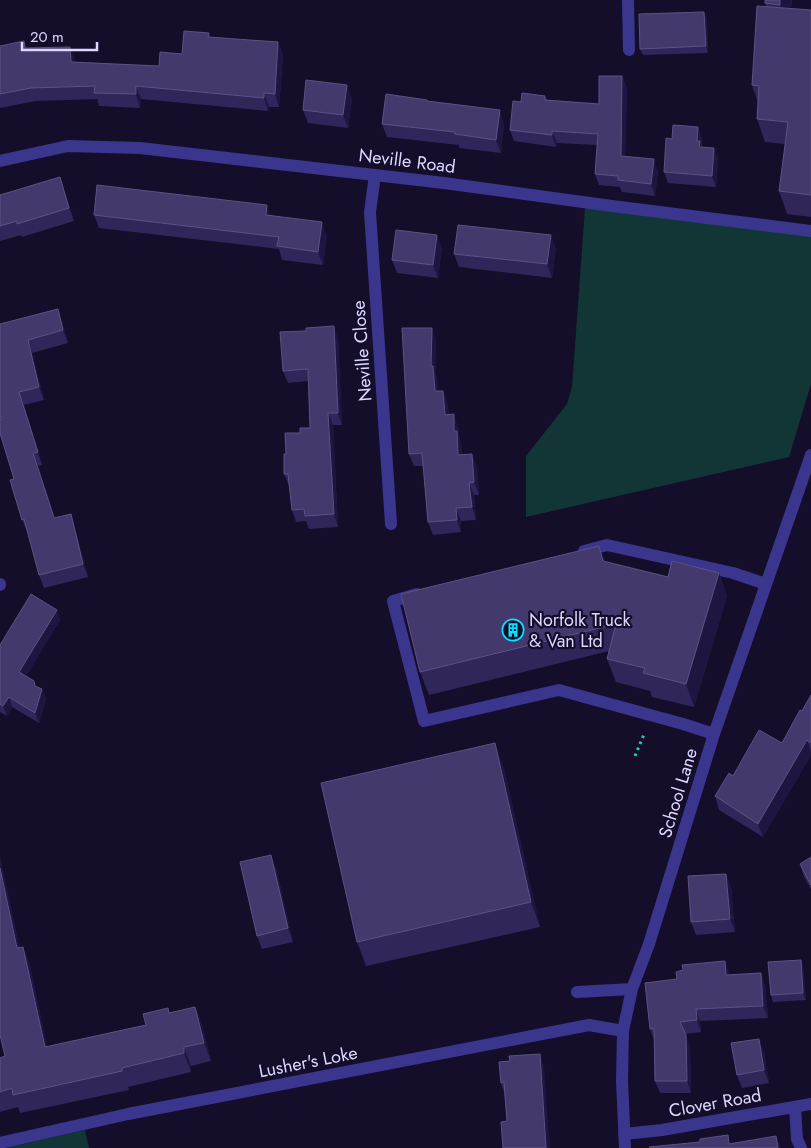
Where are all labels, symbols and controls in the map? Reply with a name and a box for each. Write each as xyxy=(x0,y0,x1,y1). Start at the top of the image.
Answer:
scale bar xyxy=(22,20,98,52)
text: 20 m xyxy=(30,26,64,48)
street label: Neville Road xyxy=(357,142,457,180)
street label: Neville Close xyxy=(345,300,379,402)
place label: Norfolk Truck & Van Ltd xyxy=(529,607,631,654)
building icon: Norfolk Truck & Van Ltd xyxy=(501,618,525,642)
street label: School Lane xyxy=(652,745,704,841)
street label: Lusher's Loke xyxy=(256,1040,360,1084)
street label: Clover Road xyxy=(667,1082,763,1124)

